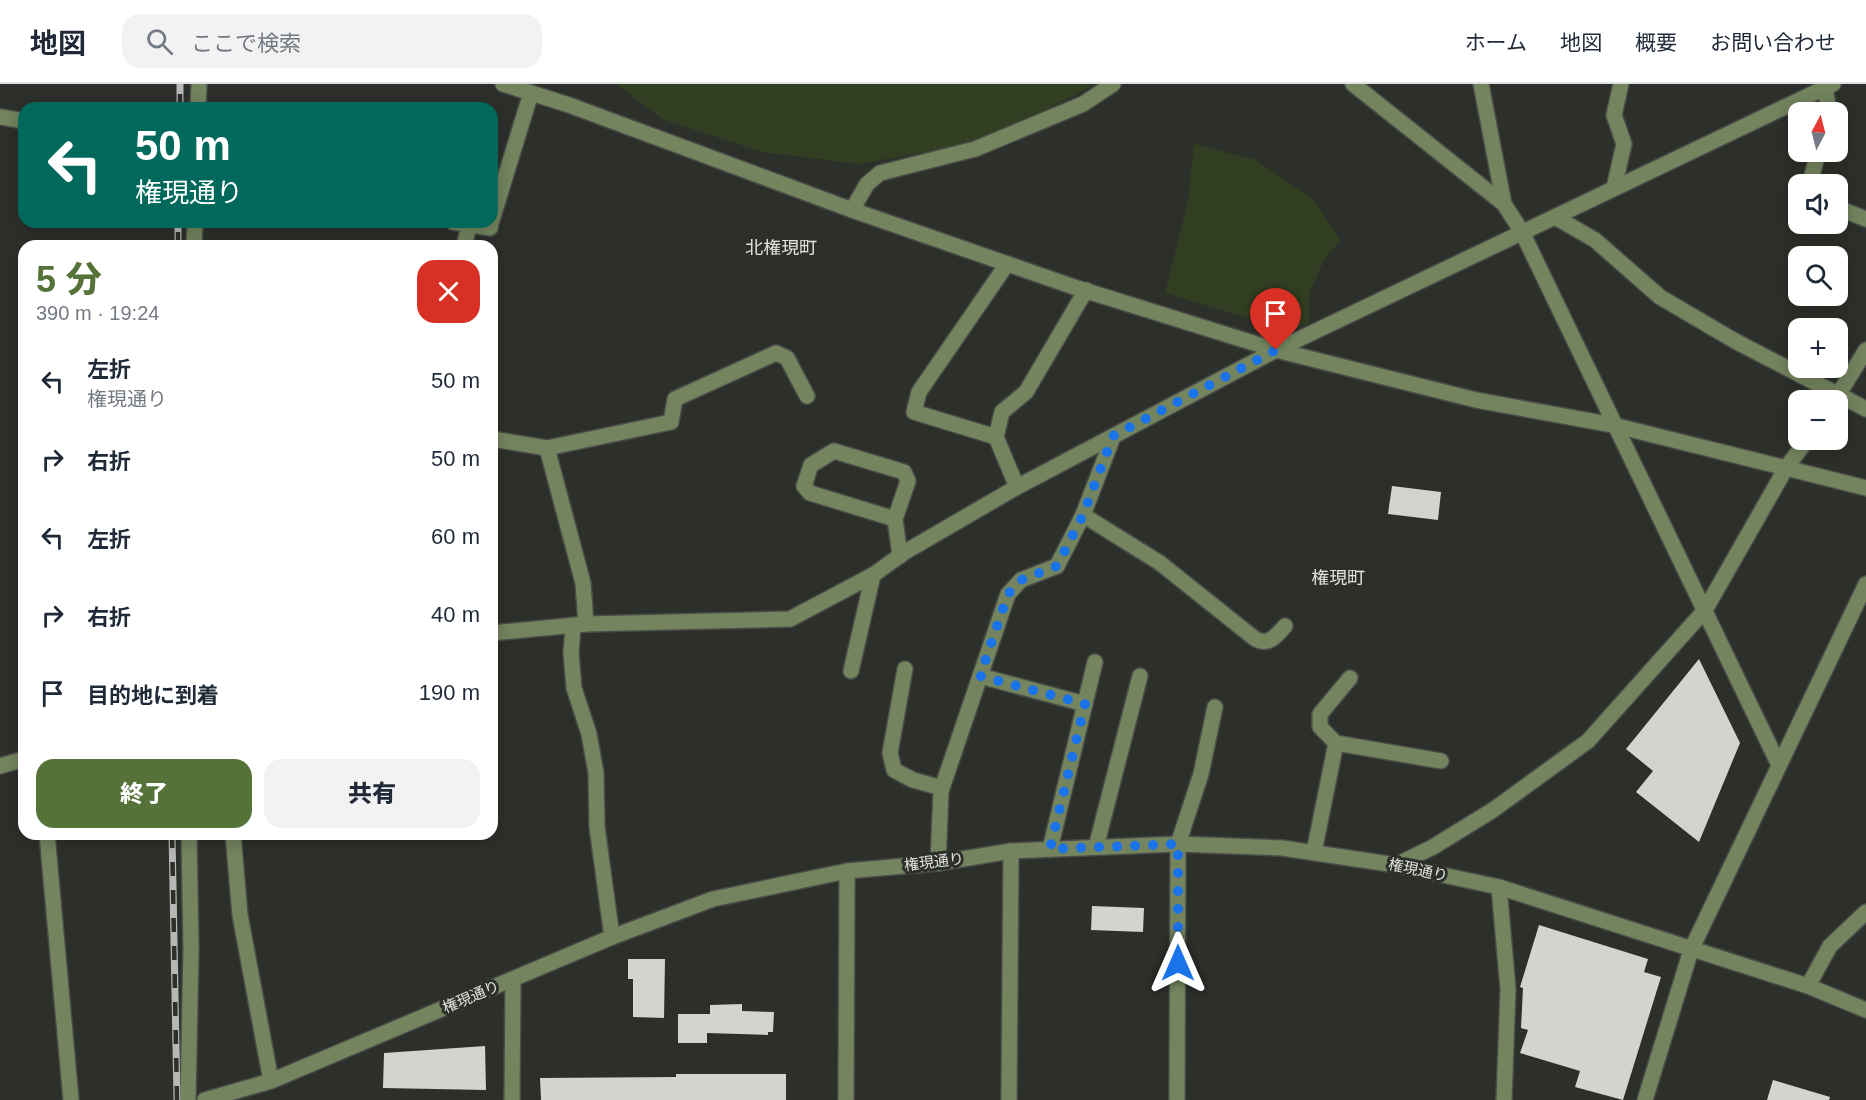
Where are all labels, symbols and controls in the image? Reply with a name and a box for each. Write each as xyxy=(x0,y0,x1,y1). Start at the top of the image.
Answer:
search box xyxy=(122,14,542,68)
icon: search xyxy=(143,25,176,58)
text: 地図 xyxy=(30,28,86,59)
text: ここで検索 xyxy=(191,31,301,56)
text: ホーム xyxy=(1465,31,1527,54)
text: 地図 xyxy=(1560,31,1602,54)
text: 概要 xyxy=(1635,31,1677,54)
text: お問い合わせ xyxy=(1710,31,1836,54)
north arrow xyxy=(1788,102,1848,162)
map controls xyxy=(1788,102,1848,450)
text: 50 m xyxy=(135,122,231,169)
icon: left xyxy=(36,126,114,204)
button: sound xyxy=(1788,174,1848,234)
text: 権現通り xyxy=(135,178,243,208)
district label: 北権現町 xyxy=(745,238,817,258)
button: search xyxy=(1788,246,1848,306)
text: 5 分 xyxy=(36,259,102,300)
button: close xyxy=(417,260,480,323)
pin xyxy=(1250,288,1301,350)
icon: arrive xyxy=(1259,297,1292,330)
text: 390 m · 19:24 xyxy=(36,302,159,324)
button: + xyxy=(1788,318,1848,378)
text: 左折 xyxy=(87,357,131,382)
icon: left xyxy=(36,365,69,398)
text: 50 m xyxy=(431,368,480,393)
text: 権現通り xyxy=(87,388,167,410)
button: − xyxy=(1788,390,1848,450)
icon: right xyxy=(36,443,69,476)
text: 50 m xyxy=(431,446,480,471)
text: 右折 xyxy=(87,449,131,474)
icon: left xyxy=(36,521,69,554)
text: 60 m xyxy=(431,524,480,549)
text: 左折 xyxy=(87,527,131,552)
district label: 権現町 xyxy=(1311,568,1365,588)
icon: right xyxy=(36,599,69,632)
text: 40 m xyxy=(431,602,480,627)
text: 右折 xyxy=(87,605,131,630)
icon: arrive xyxy=(36,677,69,710)
text: 190 m xyxy=(419,680,480,705)
text: 目的地に到着 xyxy=(87,683,219,708)
button: 終了 xyxy=(36,759,252,828)
button: 共有 xyxy=(264,759,480,828)
street label: 権現通り xyxy=(903,849,965,874)
street label: 権現通り xyxy=(1387,855,1449,884)
position arrow xyxy=(1146,931,1210,995)
street label: 権現通り xyxy=(440,977,502,1016)

